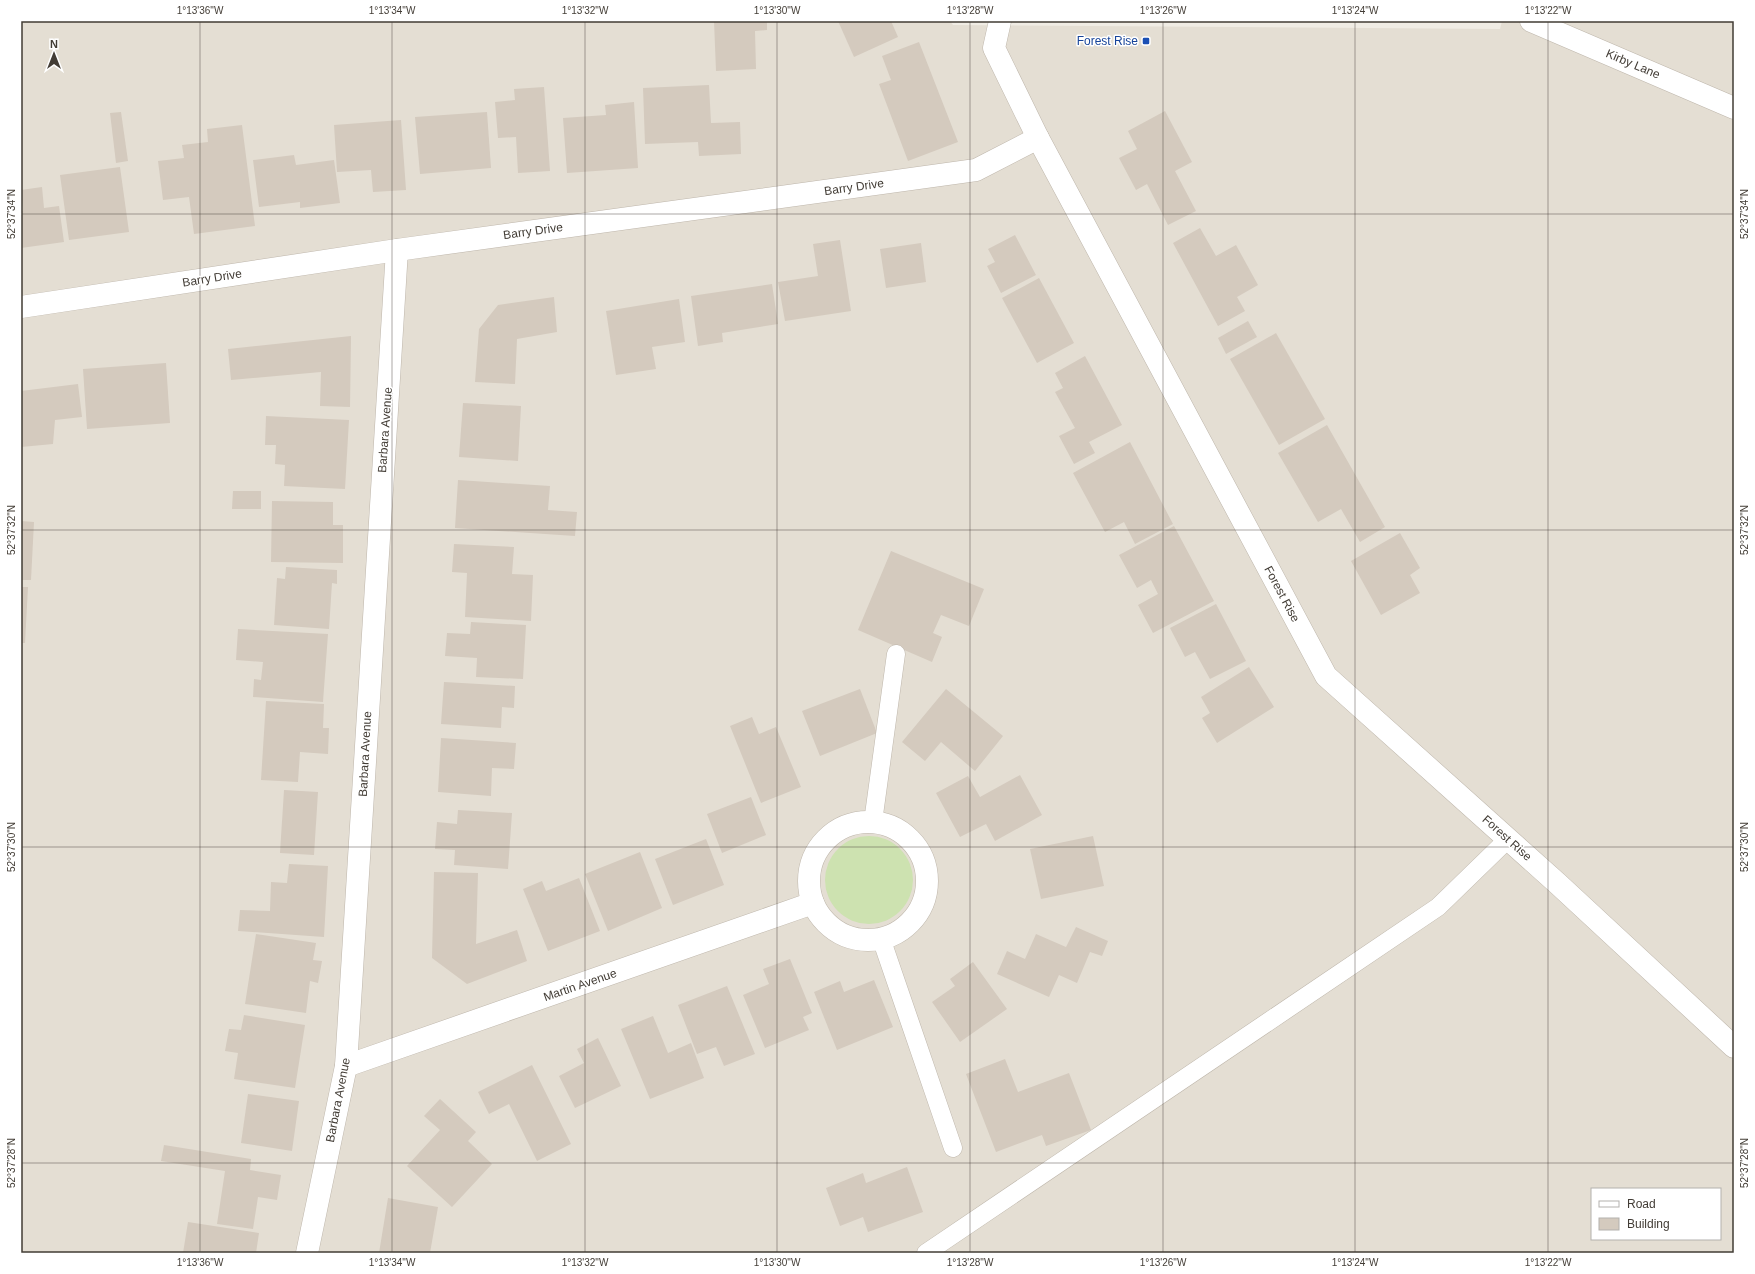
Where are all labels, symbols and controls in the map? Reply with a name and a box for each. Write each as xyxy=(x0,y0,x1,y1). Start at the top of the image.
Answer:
text: 1°13'36"W xyxy=(177,5,224,16)
text: 1°13'34"W xyxy=(369,5,416,16)
text: 1°13'32"W xyxy=(562,5,609,16)
text: 1°13'30"W xyxy=(754,5,801,16)
text: 1°13'28"W xyxy=(947,5,994,16)
text: 1°13'26"W xyxy=(1140,5,1187,16)
text: 1°13'24"W xyxy=(1332,5,1379,16)
text: 1°13'22"W xyxy=(1525,5,1572,16)
north arrow xyxy=(34,34,74,74)
place label: Forest Rise xyxy=(1077,34,1138,48)
marker: Forest Rise xyxy=(1141,36,1151,46)
text: N xyxy=(50,38,58,50)
street label: Kirby Lane xyxy=(1604,46,1662,82)
street label: Barry Drive xyxy=(823,176,885,198)
text: 52°37'34"N xyxy=(6,189,17,239)
text: 52°37'34"N xyxy=(1739,189,1750,239)
street label: Barry Drive xyxy=(502,220,564,242)
street label: Barry Drive xyxy=(181,266,243,290)
street label: Barbara Avenue xyxy=(375,386,395,473)
text: 52°37'32"N xyxy=(6,505,17,555)
text: 52°37'32"N xyxy=(1739,505,1750,555)
street label: Forest Rise xyxy=(1261,564,1303,625)
street label: Barbara Avenue xyxy=(356,710,374,797)
street label: Forest Rise xyxy=(1480,812,1535,864)
text: 52°37'30"N xyxy=(6,822,17,872)
text: 52°37'30"N xyxy=(1739,822,1750,872)
street label: Martin Avenue xyxy=(542,966,619,1004)
street label: Barbara Avenue xyxy=(323,1056,353,1143)
text: 52°37'28"N xyxy=(6,1138,17,1188)
text: 52°37'28"N xyxy=(1739,1138,1750,1188)
legend xyxy=(1591,1188,1721,1240)
text: Road xyxy=(1627,1197,1656,1211)
text: Building xyxy=(1627,1217,1670,1231)
text: 1°13'36"W xyxy=(177,1257,224,1268)
text: 1°13'34"W xyxy=(369,1257,416,1268)
text: 1°13'32"W xyxy=(562,1257,609,1268)
text: 1°13'30"W xyxy=(754,1257,801,1268)
text: 1°13'28"W xyxy=(947,1257,994,1268)
text: 1°13'26"W xyxy=(1140,1257,1187,1268)
text: 1°13'24"W xyxy=(1332,1257,1379,1268)
text: 1°13'22"W xyxy=(1525,1257,1572,1268)

